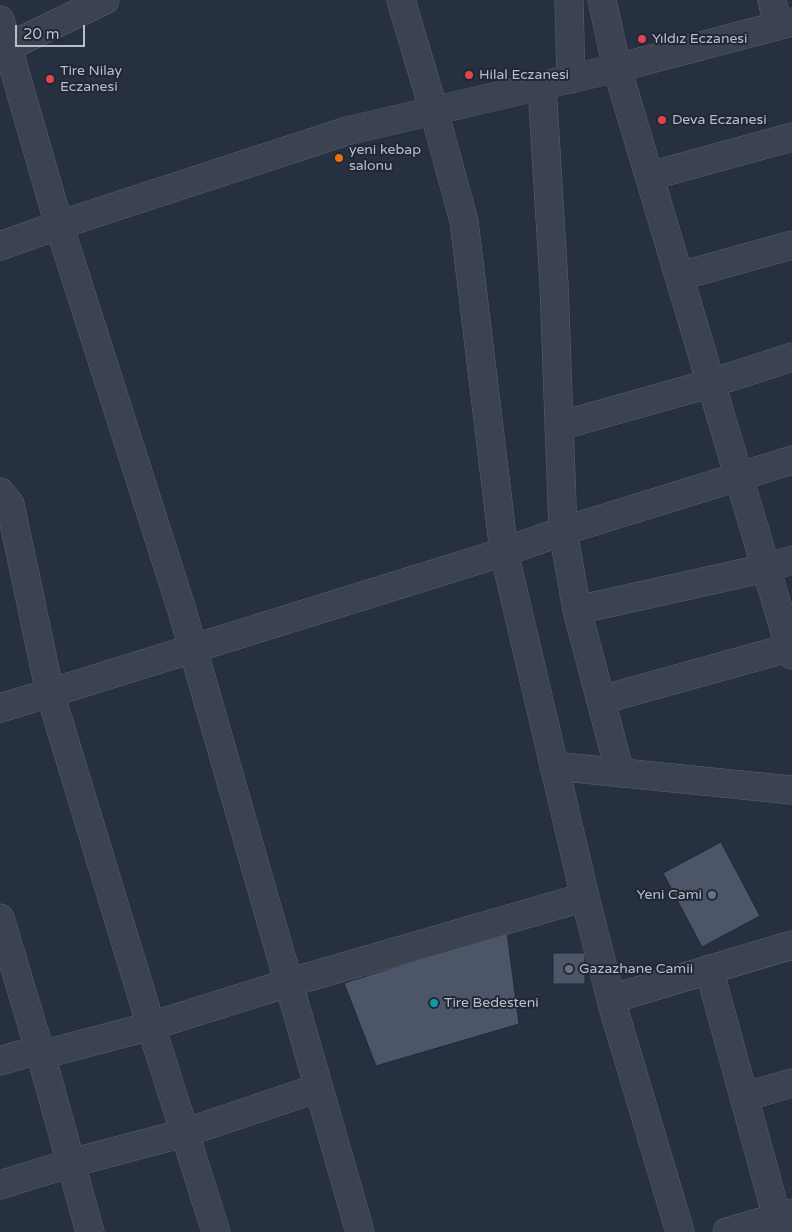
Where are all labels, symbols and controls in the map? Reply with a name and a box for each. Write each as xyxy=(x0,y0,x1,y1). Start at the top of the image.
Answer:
scale bar xyxy=(18,15,88,47)
text: 20 m xyxy=(23,25,60,43)
place label: Yıldız Eczanesi xyxy=(652,31,748,47)
marker: Yıldız Eczanesi xyxy=(636,33,648,45)
place label: Tire Nilay Eczanesi xyxy=(60,63,122,95)
place label: Hilal Eczanesi xyxy=(479,67,569,83)
marker: Hilal Eczanesi xyxy=(463,69,475,81)
marker: Tire Nilay Eczanesi xyxy=(44,73,56,85)
place label: Deva Eczanesi xyxy=(672,112,767,128)
marker: Deva Eczanesi xyxy=(656,114,668,126)
place label: yeni kebap salonu xyxy=(349,142,421,174)
marker: yeni kebap salonu xyxy=(333,152,345,164)
place label: Yeni Cami xyxy=(637,887,702,903)
marker: Yeni Cami xyxy=(706,889,718,901)
place label: Gazazhane Camii xyxy=(579,961,693,977)
marker: Gazazhane Camii xyxy=(563,963,575,975)
place label: Tire Bedesteni xyxy=(444,995,539,1011)
marker: Tire Bedesteni xyxy=(428,997,440,1009)

